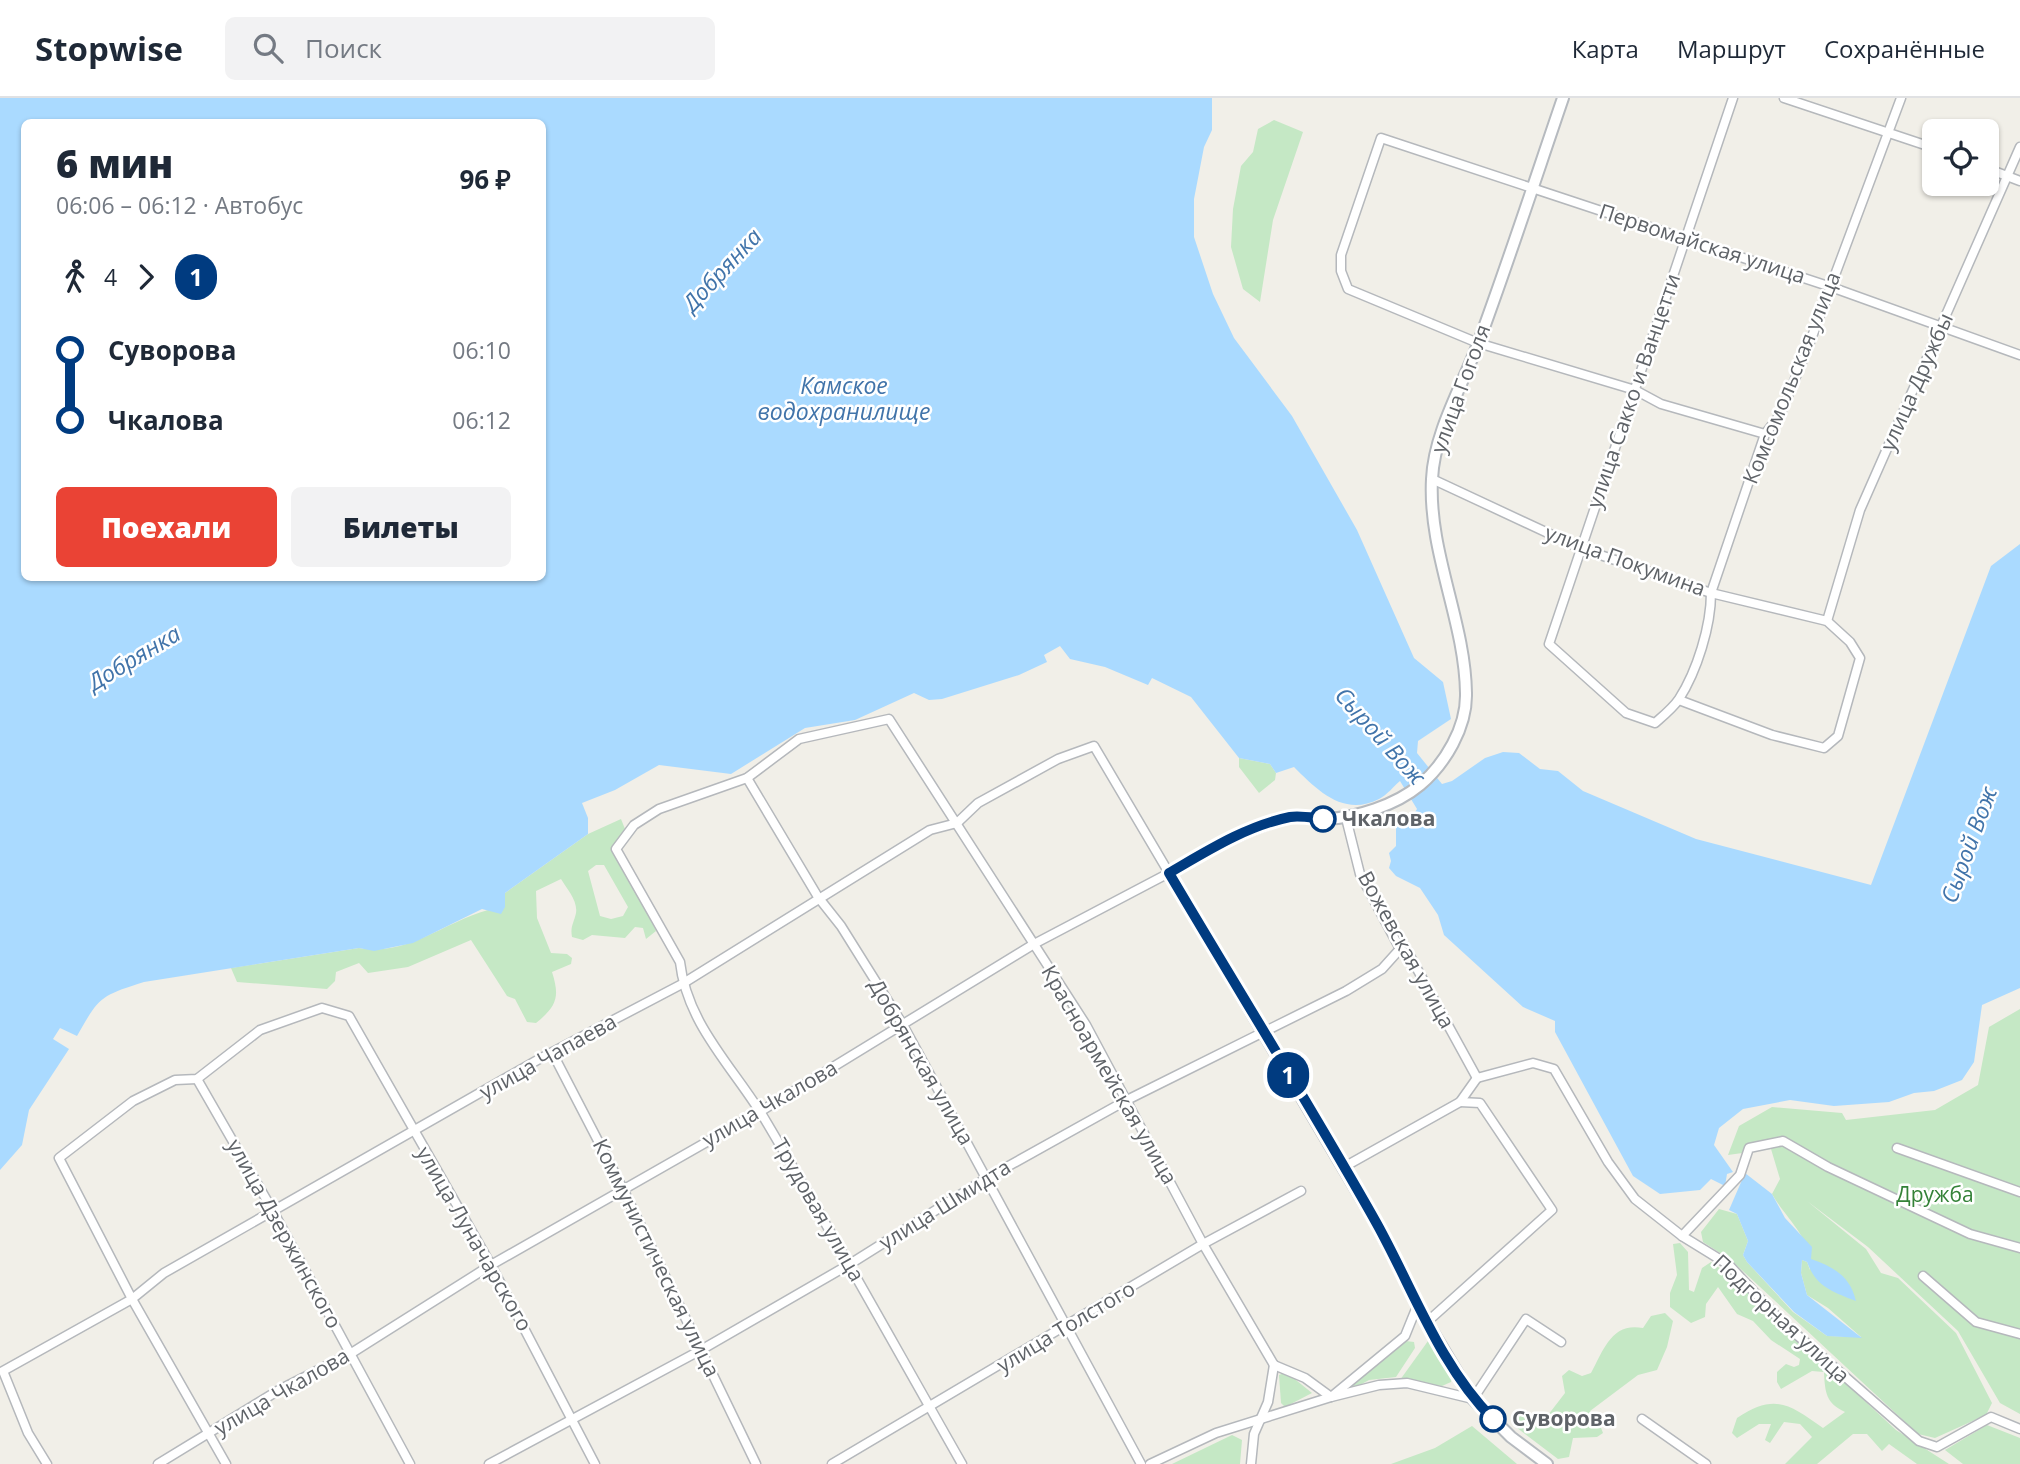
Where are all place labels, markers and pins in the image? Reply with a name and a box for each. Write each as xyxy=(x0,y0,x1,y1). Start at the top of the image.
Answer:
place label: Чкалова xyxy=(1342,804,1435,832)
marker: Чкалова xyxy=(1310,806,1336,832)
place label: Суворова xyxy=(1512,1404,1616,1432)
marker: Суворова xyxy=(1480,1406,1506,1432)

